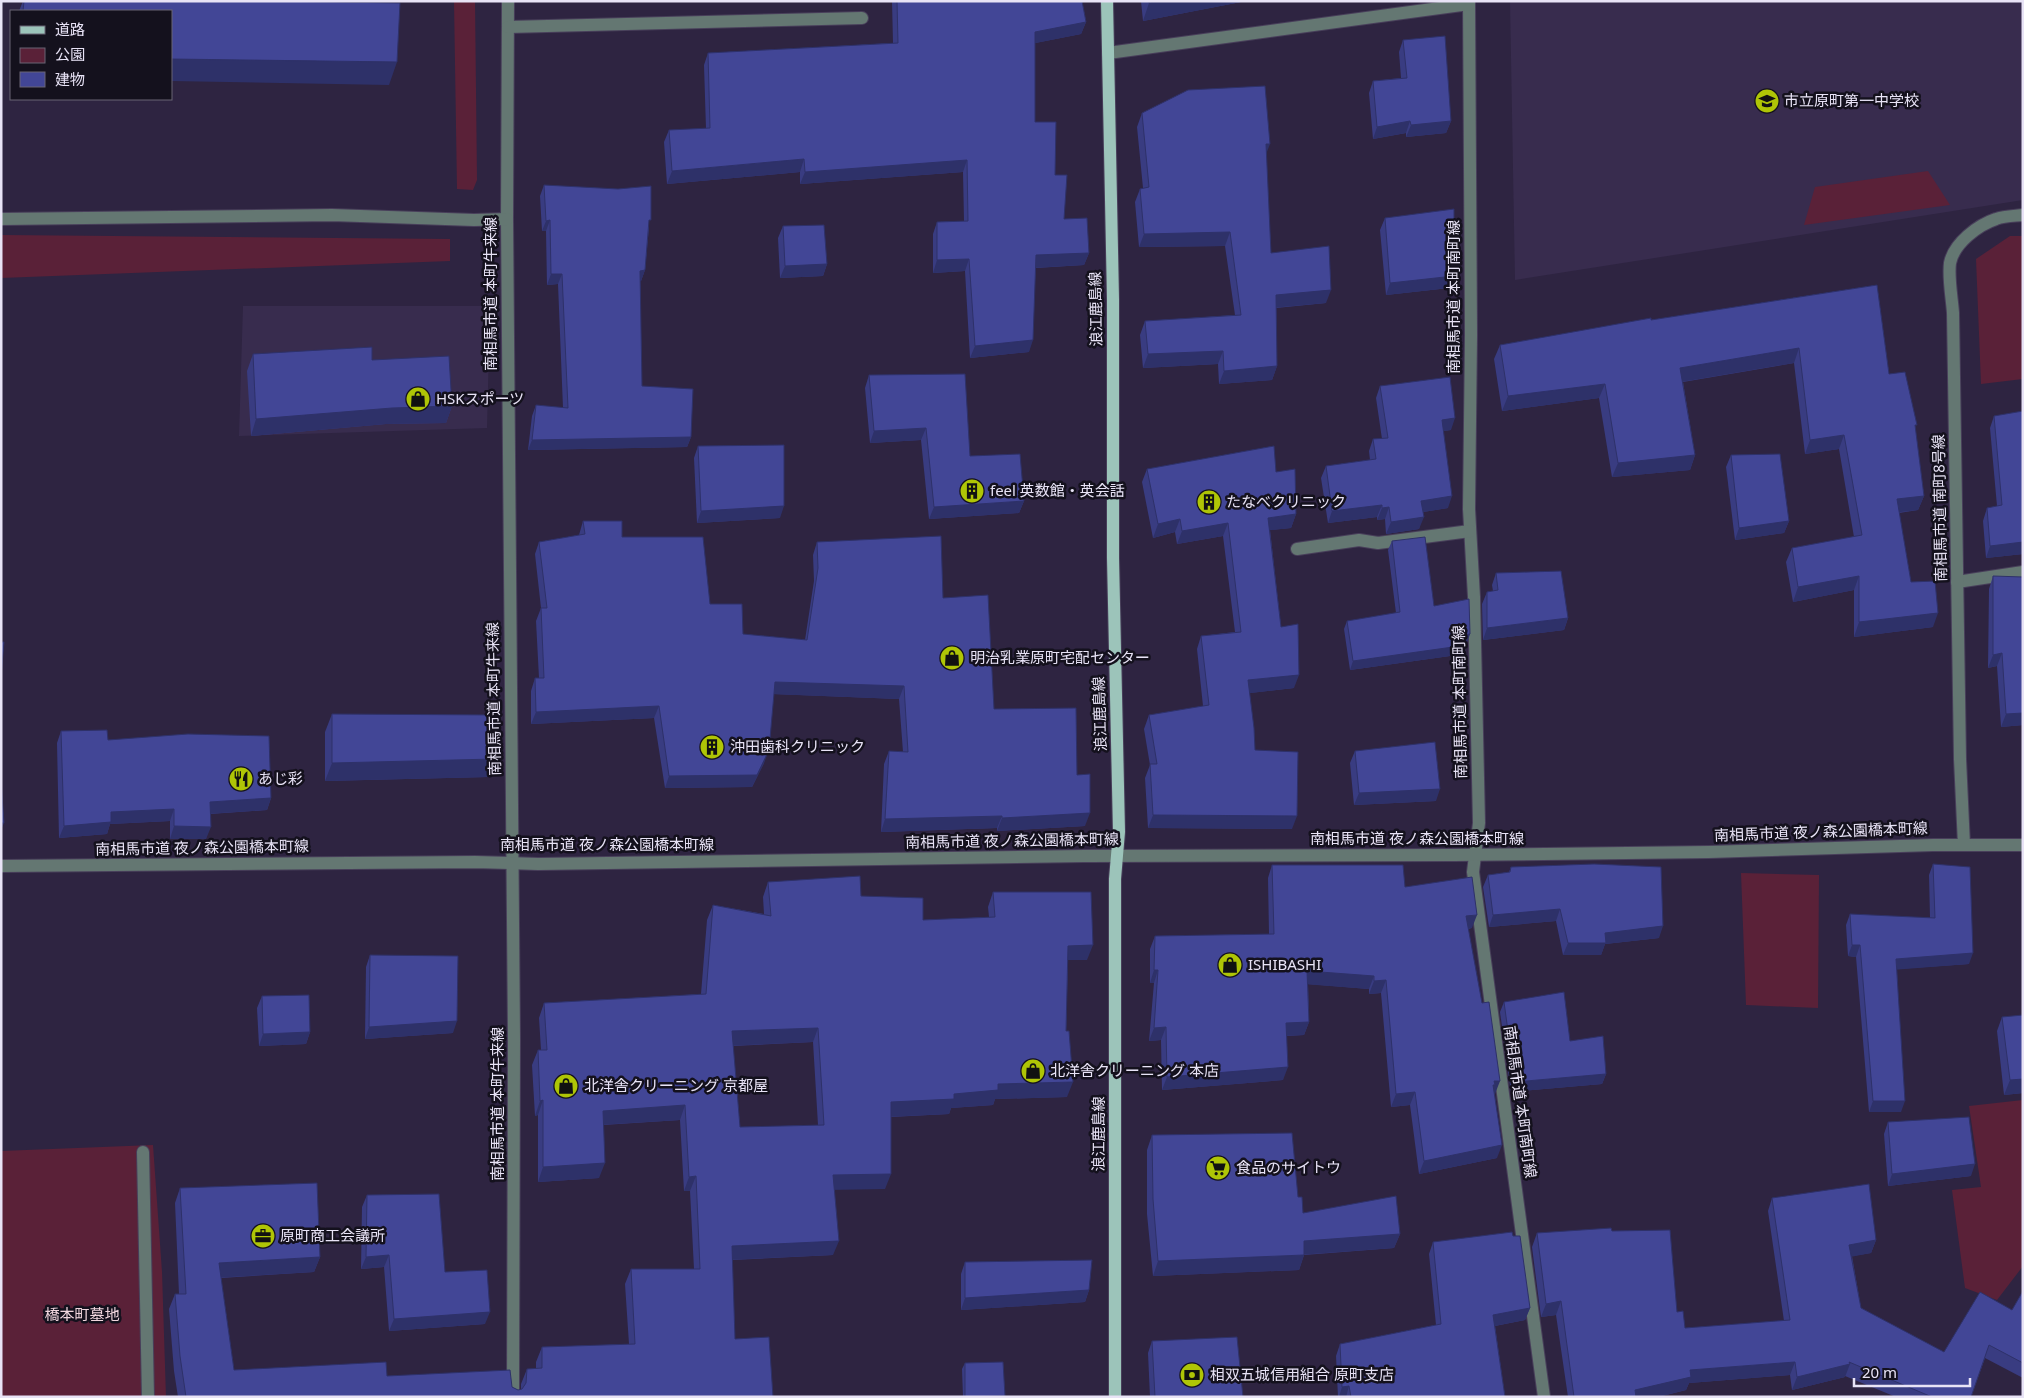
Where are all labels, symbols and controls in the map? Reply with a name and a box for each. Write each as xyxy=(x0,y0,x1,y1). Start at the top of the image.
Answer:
legend xyxy=(10,10,172,100)
text: 道路 xyxy=(55,19,85,39)
text: 公園 xyxy=(55,44,85,64)
text: 建物 xyxy=(55,69,85,89)
school or university icon: 市立原町第一中学校 xyxy=(1754,88,1780,114)
place label: 市立原町第一中学校 xyxy=(1784,90,1919,110)
street label: 南相馬市道 本町牛来線 xyxy=(480,217,500,371)
street label: 南相馬市道 本町南町線 xyxy=(1443,220,1463,374)
street label: 浪江鹿島線 xyxy=(1084,271,1106,347)
shop icon: HSKスポーツ xyxy=(405,386,431,412)
place label: HSKスポーツ xyxy=(436,388,524,408)
street label: 南相馬市道 南町8号線 xyxy=(1928,434,1950,582)
building icon: feel 英数館・英会話 xyxy=(959,478,985,504)
place label: feel 英数館・英会話 xyxy=(990,480,1125,500)
building icon: たなべクリニック xyxy=(1196,489,1222,515)
place label: たなべクリニック xyxy=(1226,491,1346,511)
street label: 南相馬市道 本町牛来線 xyxy=(482,622,504,776)
street label: 南相馬市道 本町南町線 xyxy=(1448,625,1470,779)
shop icon: 明治乳業原町宅配センター xyxy=(939,645,965,671)
place label: 明治乳業原町宅配センター xyxy=(970,647,1150,667)
street label: 浪江鹿島線 xyxy=(1088,676,1110,752)
building icon: 沖田歯科クリニック xyxy=(699,734,725,760)
place label: 沖田歯科クリニック xyxy=(730,736,865,756)
restaurant icon: あじ彩 xyxy=(228,766,254,792)
place label: あじ彩 xyxy=(258,768,303,788)
street label: 南相馬市道 夜ノ森公園橋本町線 xyxy=(1714,817,1928,845)
street label: 南相馬市道 夜ノ森公園橋本町線 xyxy=(905,828,1119,852)
street label: 南相馬市道 夜ノ森公園橋本町線 xyxy=(1310,828,1524,848)
street label: 南相馬市道 夜ノ森公園橋本町線 xyxy=(500,834,714,854)
street label: 南相馬市道 夜ノ森公園橋本町線 xyxy=(95,835,309,859)
shop icon: ISHIBASHI xyxy=(1217,952,1243,978)
place label: ISHIBASHI xyxy=(1248,954,1321,974)
street label: 南相馬市道 本町南町線 xyxy=(1500,1024,1542,1179)
street label: 南相馬市道 本町牛来線 xyxy=(487,1027,507,1181)
shop icon: 北洋舎クリーニング 本店 xyxy=(1020,1058,1046,1084)
place label: 北洋舎クリーニング 本店 xyxy=(1050,1060,1219,1080)
shop icon: 北洋舎クリーニング 京都屋 xyxy=(553,1073,579,1099)
place label: 北洋舎クリーニング 京都屋 xyxy=(584,1075,768,1095)
street label: 浪江鹿島線 xyxy=(1088,1096,1108,1172)
supermarket icon: 食品のサイトウ xyxy=(1205,1155,1231,1181)
place label: 食品のサイトウ xyxy=(1236,1157,1341,1177)
office icon: 原町商工会議所 xyxy=(250,1223,276,1249)
place label: 原町商工会議所 xyxy=(280,1225,385,1245)
park label: 橋本町墓地 xyxy=(44,1304,120,1324)
scale bar xyxy=(1854,1356,1970,1388)
bank icon: 相双五城信用組合 原町支店 xyxy=(1179,1362,1205,1388)
text: 20 m xyxy=(1862,1362,1897,1382)
place label: 相双五城信用組合 原町支店 xyxy=(1210,1364,1394,1384)

